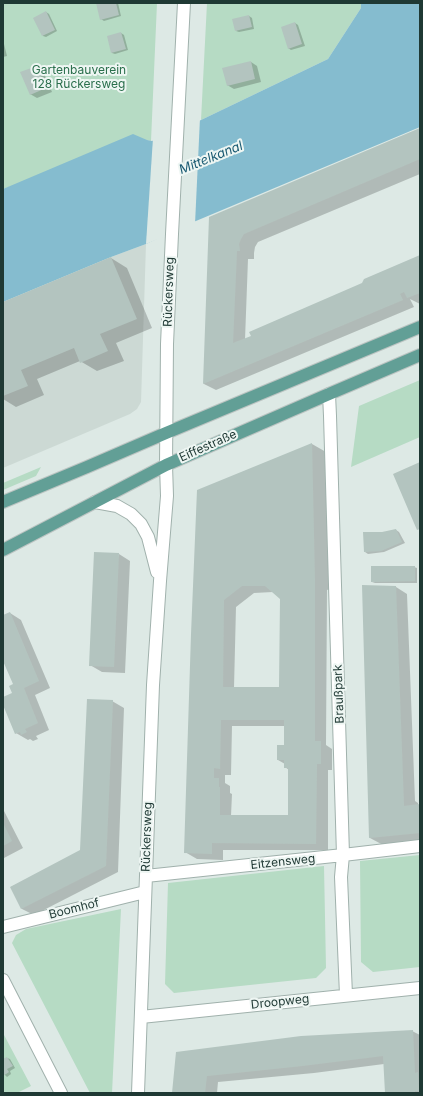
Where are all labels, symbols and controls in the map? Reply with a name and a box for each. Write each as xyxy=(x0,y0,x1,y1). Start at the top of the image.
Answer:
park label: Gartenbauverein 128 Rückersweg xyxy=(32,63,126,91)
water label: Mittelkanal xyxy=(177,138,245,178)
street label: Rückersweg xyxy=(161,257,177,327)
street label: Eiffestraße xyxy=(177,427,239,465)
street label: Braußpark xyxy=(331,664,347,724)
street label: Rückersweg xyxy=(139,802,155,872)
street label: Eitzensweg xyxy=(250,851,316,873)
street label: Boomhof xyxy=(47,896,101,922)
street label: Droopweg xyxy=(250,992,310,1012)

